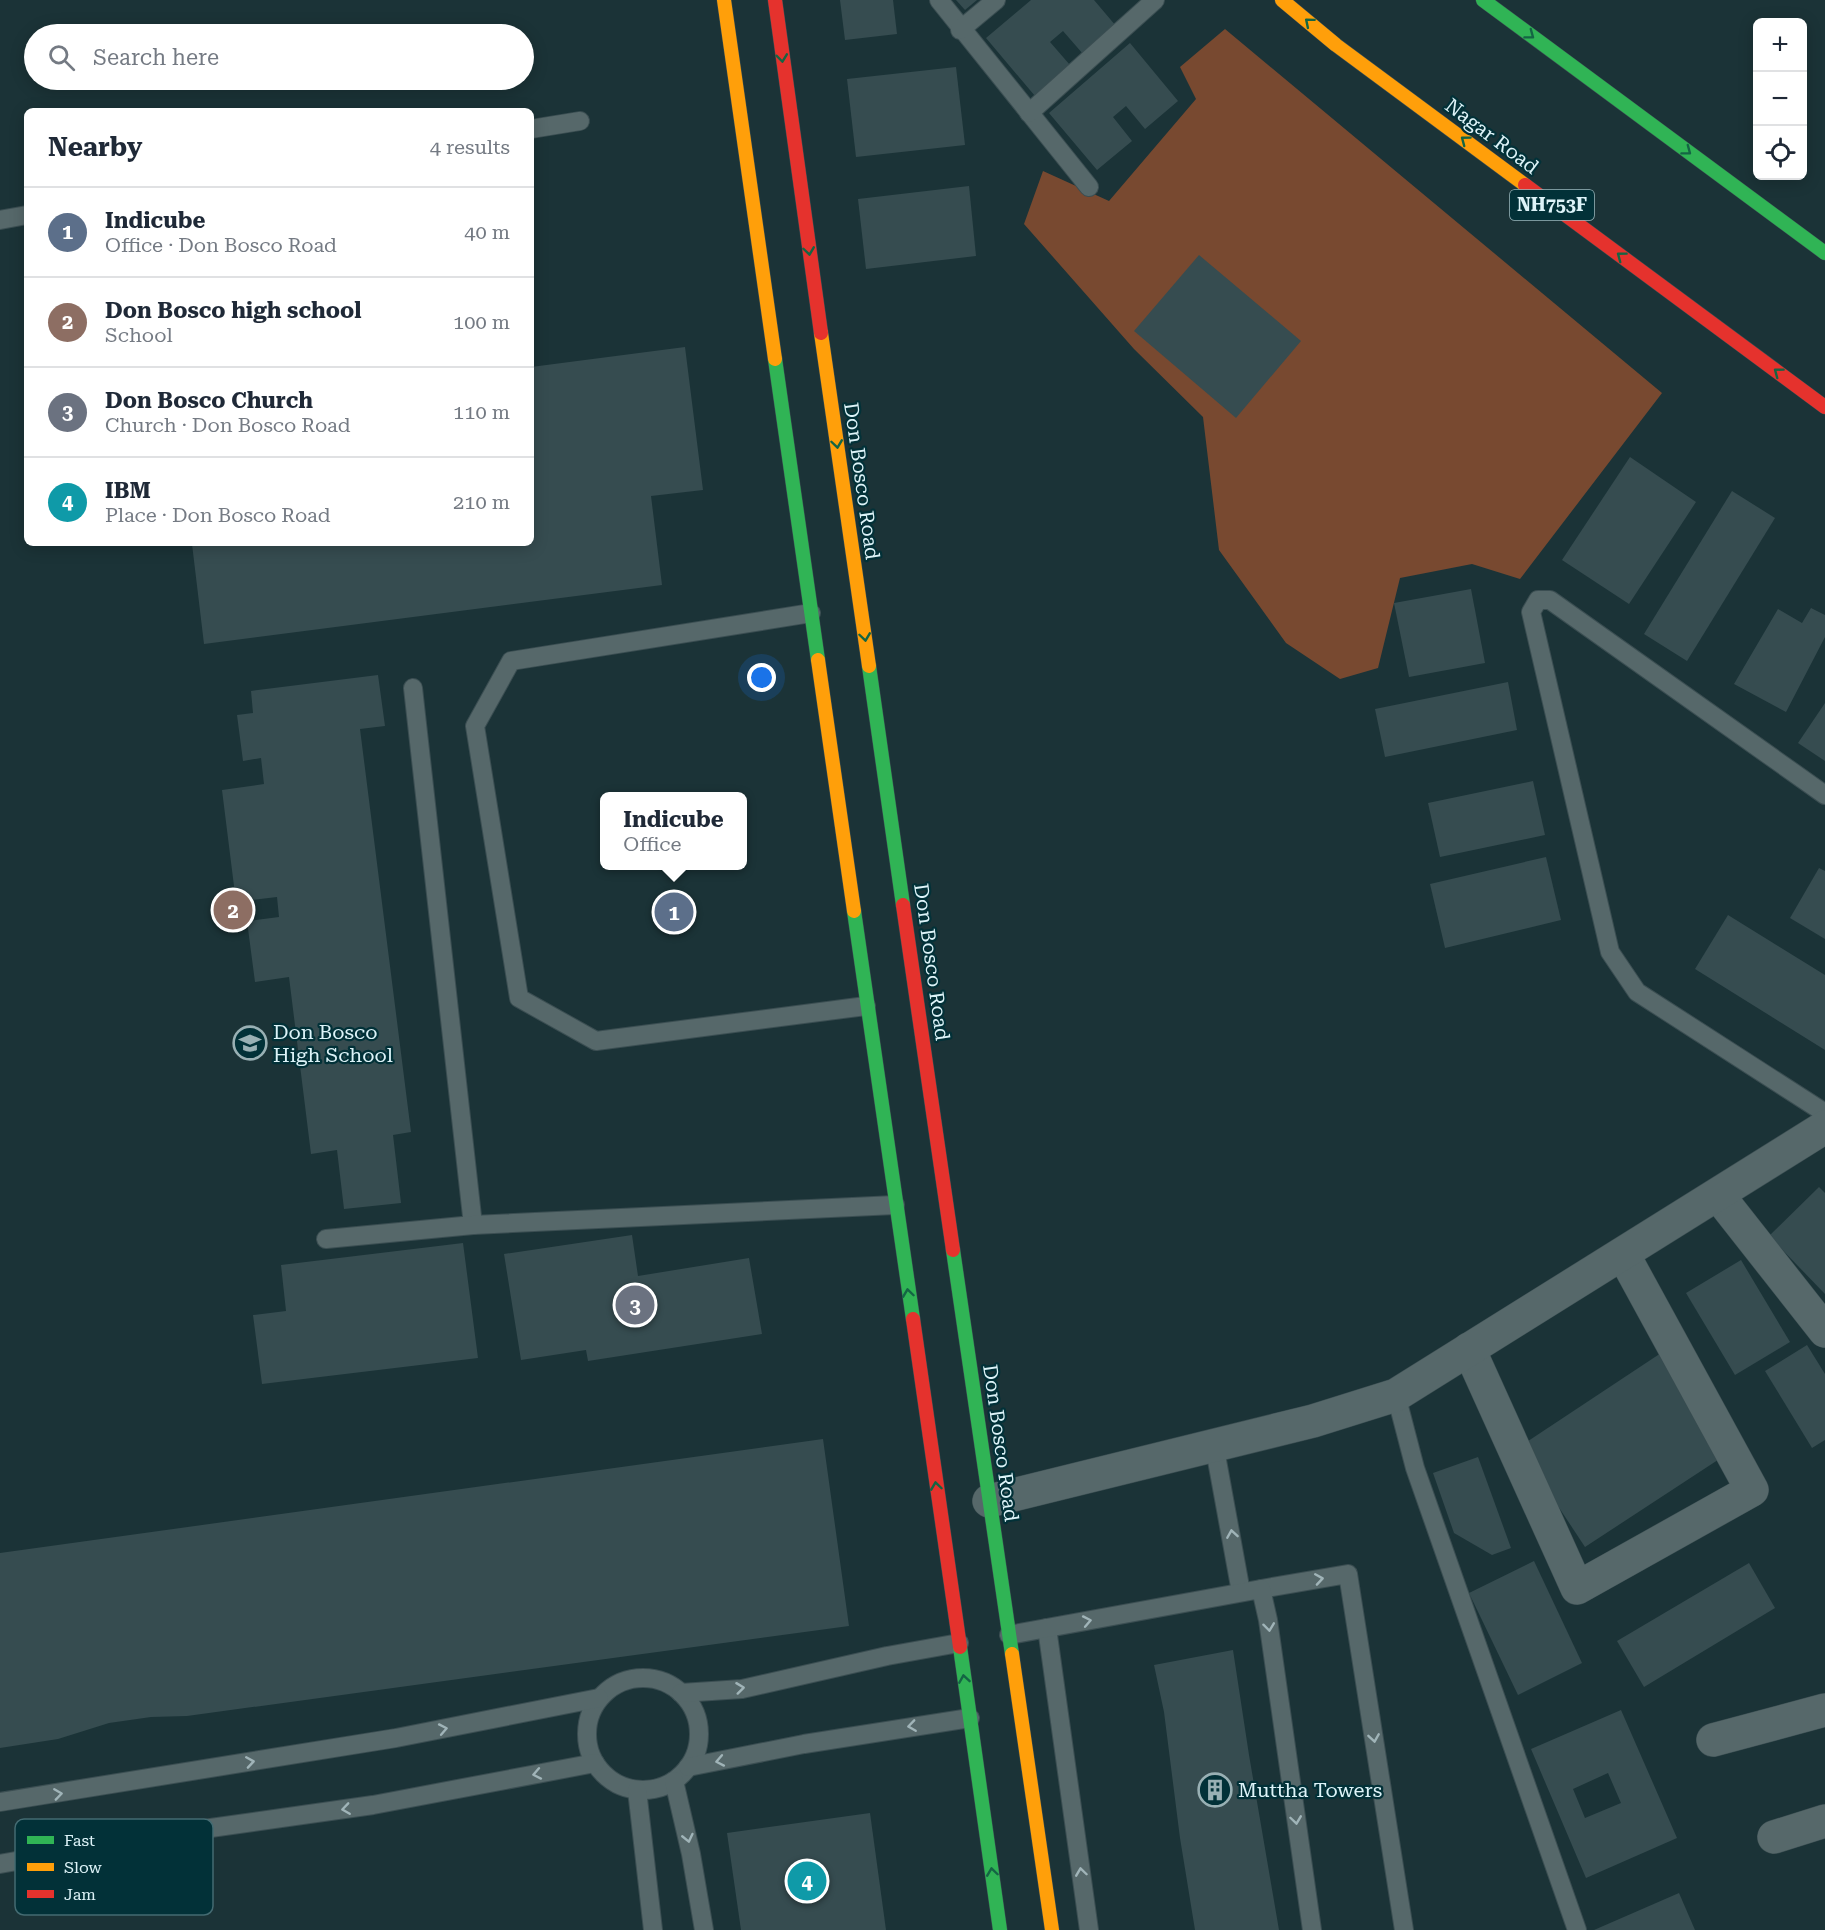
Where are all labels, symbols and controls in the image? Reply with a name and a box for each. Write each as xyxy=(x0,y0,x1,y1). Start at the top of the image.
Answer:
map controls xyxy=(1753,18,1807,180)
button: + xyxy=(1753,18,1807,72)
one-way arrow xyxy=(1305,19,1316,30)
search box xyxy=(24,24,534,90)
one-way arrow xyxy=(1523,28,1534,39)
icon: search xyxy=(45,41,78,74)
text: Search here xyxy=(93,45,219,70)
one-way arrow xyxy=(776,53,788,63)
button: − xyxy=(1753,72,1807,126)
street label: Nagar Road xyxy=(1441,93,1544,179)
button: locate xyxy=(1753,126,1807,180)
text: Nearby xyxy=(48,132,142,162)
text: 4 results xyxy=(430,135,510,159)
one-way arrow xyxy=(1460,136,1471,147)
one-way arrow xyxy=(1680,144,1691,155)
road number: NH753F xyxy=(1510,190,1594,220)
text: Indicube xyxy=(105,208,205,233)
text: 1 xyxy=(62,220,73,244)
text: 40 m xyxy=(464,220,510,244)
text: Office · Don Bosco Road xyxy=(105,233,337,257)
one-way arrow xyxy=(802,247,814,256)
one-way arrow xyxy=(1617,252,1628,263)
text: Don Bosco high school xyxy=(105,298,361,323)
text: 2 xyxy=(62,310,73,334)
text: 100 m xyxy=(453,310,510,334)
text: School xyxy=(105,323,173,347)
one-way arrow xyxy=(1774,368,1785,379)
text: Don Bosco Church xyxy=(105,388,313,413)
text: 3 xyxy=(62,400,73,424)
text: 110 m xyxy=(453,400,510,424)
street label: Don Bosco Road xyxy=(839,401,885,561)
text: Church · Don Bosco Road xyxy=(105,413,350,437)
one-way arrow xyxy=(830,440,842,449)
text: IBM xyxy=(105,478,151,503)
text: 4 xyxy=(62,490,73,514)
text: 210 m xyxy=(453,490,510,514)
text: Place · Don Bosco Road xyxy=(105,503,331,527)
one-way arrow xyxy=(858,633,870,642)
your location xyxy=(747,663,776,692)
popup xyxy=(600,792,747,870)
text: Indicube xyxy=(623,807,724,832)
text: Office xyxy=(623,832,681,856)
street label: Don Bosco Road xyxy=(909,882,955,1042)
pin: 2 xyxy=(214,888,252,932)
pin: 1 xyxy=(654,890,694,934)
place label: Don Bosco High School xyxy=(273,1020,393,1067)
school or university icon: Don Bosco High School xyxy=(232,1025,268,1061)
pin: 3 xyxy=(616,1282,654,1328)
one-way arrow xyxy=(903,1289,915,1298)
street label: Don Bosco Road xyxy=(978,1363,1024,1523)
one-way arrow xyxy=(930,1482,942,1491)
one-way arrow xyxy=(1226,1529,1239,1539)
one-way arrow xyxy=(1313,1573,1323,1586)
one-way arrow xyxy=(1083,1615,1092,1627)
one-way arrow xyxy=(1262,1623,1274,1632)
one-way arrow xyxy=(959,1674,971,1684)
one-way arrow xyxy=(735,1683,744,1695)
one-way arrow xyxy=(908,1720,917,1732)
one-way arrow xyxy=(437,1723,447,1736)
one-way arrow xyxy=(1367,1733,1379,1742)
one-way arrow xyxy=(716,1754,726,1767)
one-way arrow xyxy=(246,1756,255,1768)
one-way arrow xyxy=(533,1767,543,1780)
building icon: Muttha Towers xyxy=(1197,1772,1233,1808)
place label: Muttha Towers xyxy=(1238,1778,1382,1802)
one-way arrow xyxy=(53,1788,63,1800)
one-way arrow xyxy=(341,1802,350,1814)
one-way arrow xyxy=(1289,1816,1301,1825)
legend xyxy=(15,1819,213,1915)
text: Fast xyxy=(64,1831,95,1850)
one-way arrow xyxy=(680,1832,693,1842)
text: Slow xyxy=(64,1858,102,1877)
pin: 4 xyxy=(788,1858,826,1904)
one-way arrow xyxy=(987,1867,999,1877)
one-way arrow xyxy=(1076,1867,1088,1877)
text: Jam xyxy=(64,1885,96,1904)

